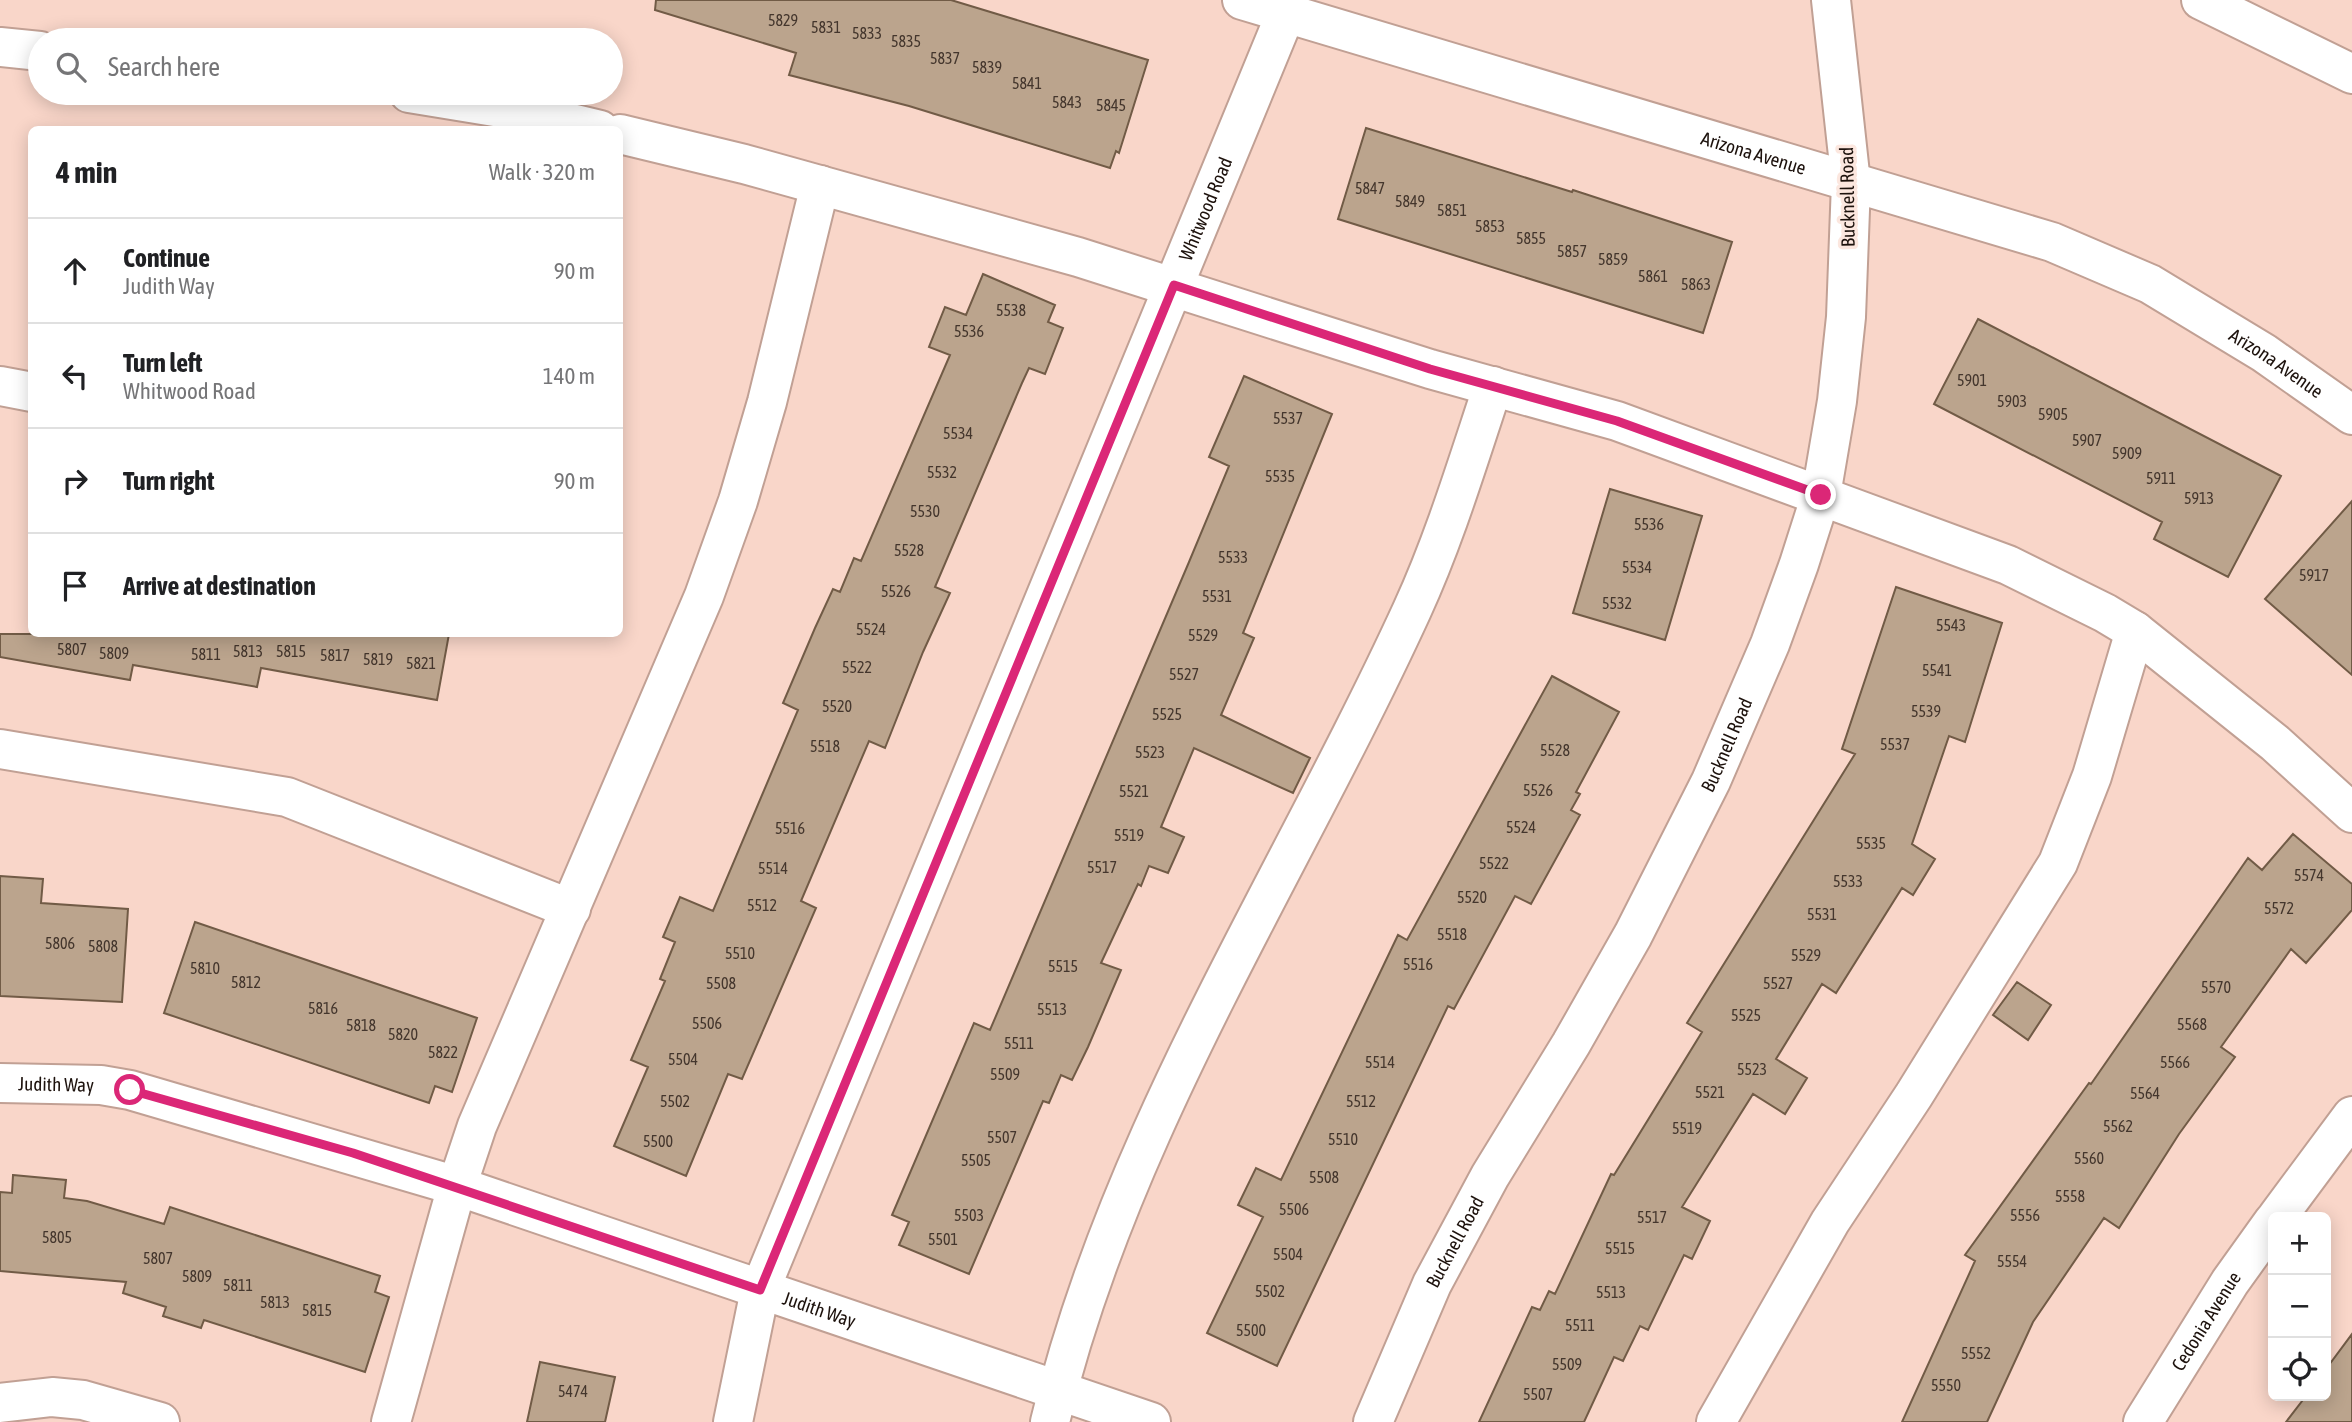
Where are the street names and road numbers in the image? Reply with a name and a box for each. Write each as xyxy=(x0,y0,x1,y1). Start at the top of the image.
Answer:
street label: Arizona Avenue xyxy=(1699,127,1809,179)
street label: Bucknell Road xyxy=(1835,147,1859,247)
street label: Whitwood Road xyxy=(1174,154,1236,264)
street label: Arizona Avenue xyxy=(2225,324,2327,402)
street label: Bucknell Road xyxy=(1696,694,1757,796)
street label: Judith Way xyxy=(18,1072,94,1096)
street label: Bucknell Road xyxy=(1421,1192,1488,1291)
street label: Cedonia Avenue xyxy=(2167,1267,2245,1375)
street label: Judith Way xyxy=(780,1287,859,1332)

